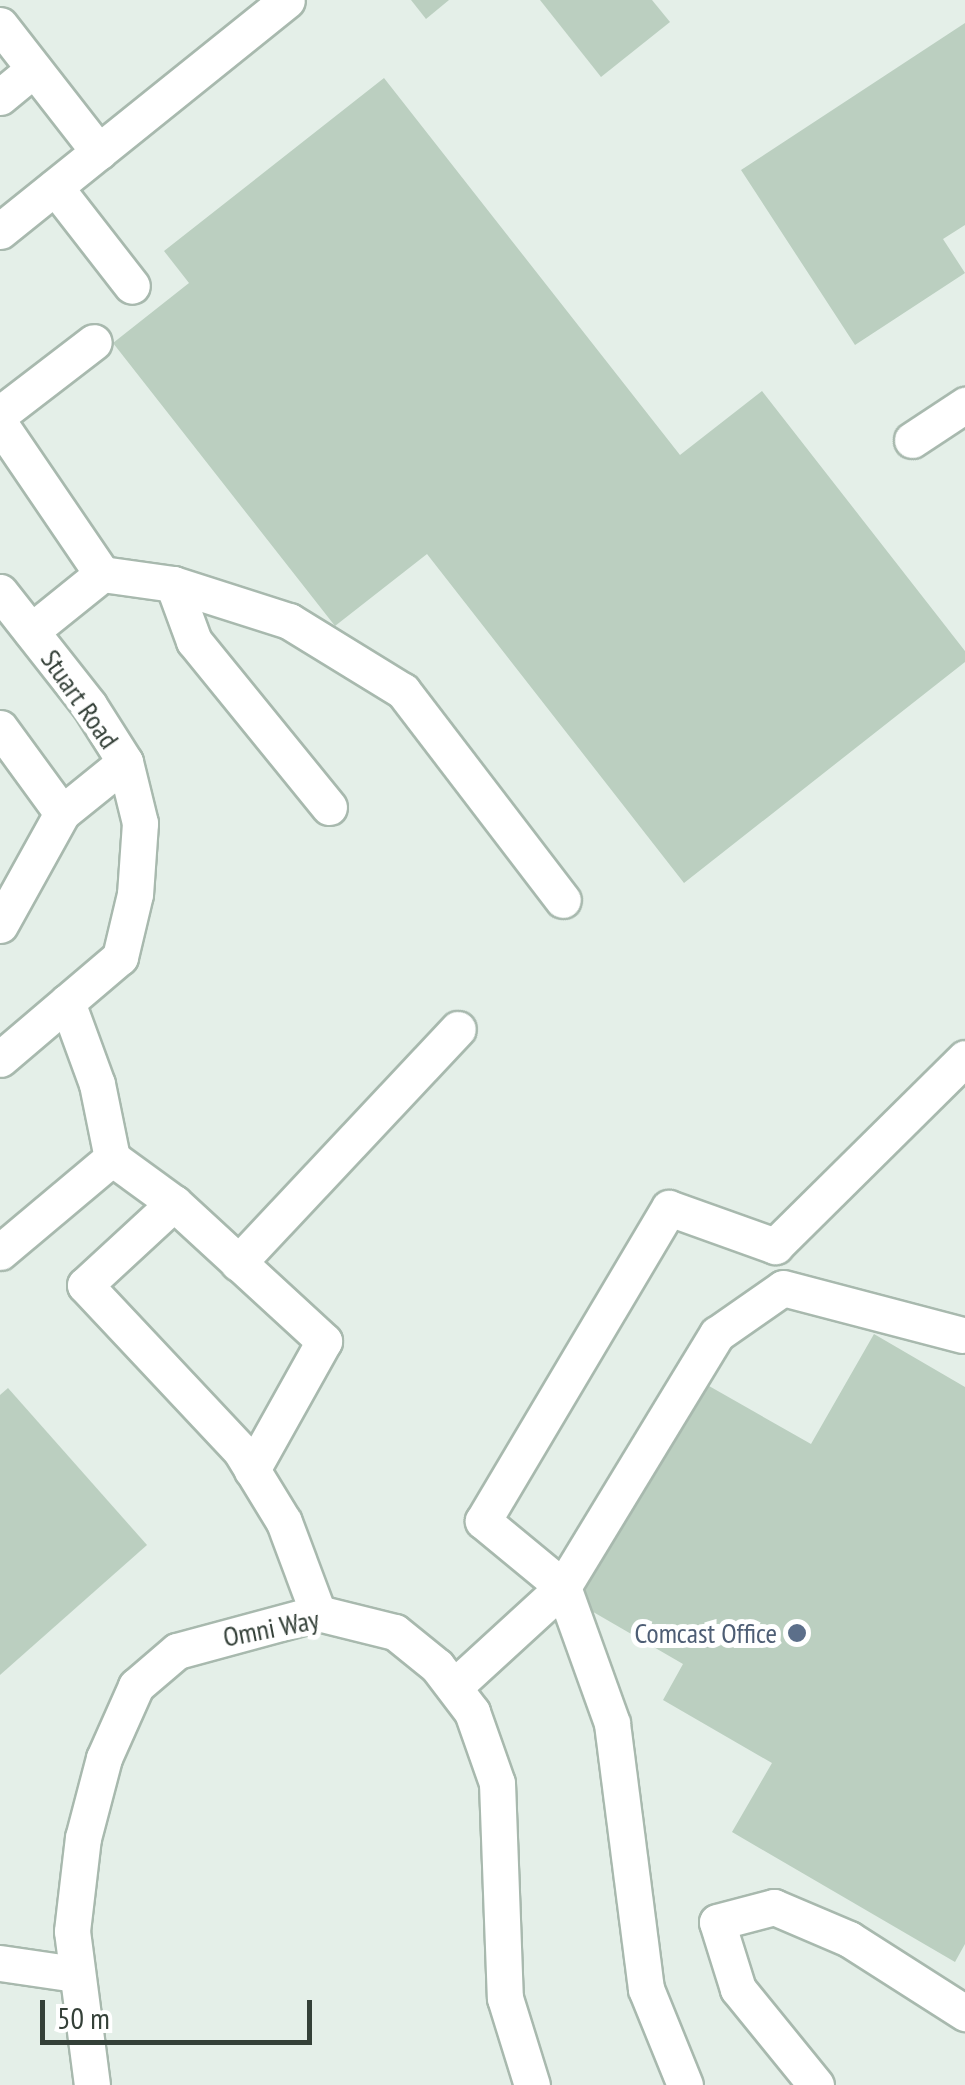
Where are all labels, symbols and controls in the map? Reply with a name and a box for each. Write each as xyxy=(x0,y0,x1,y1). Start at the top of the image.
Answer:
street label: Stuart Road xyxy=(34,643,126,755)
street label: Omni Way xyxy=(220,1602,322,1654)
place label: Comcast Office xyxy=(635,1616,777,1650)
marker: Comcast Office xyxy=(786,1622,808,1644)
scale bar xyxy=(45,1980,318,2042)
text: 50 m xyxy=(57,1998,110,2037)

